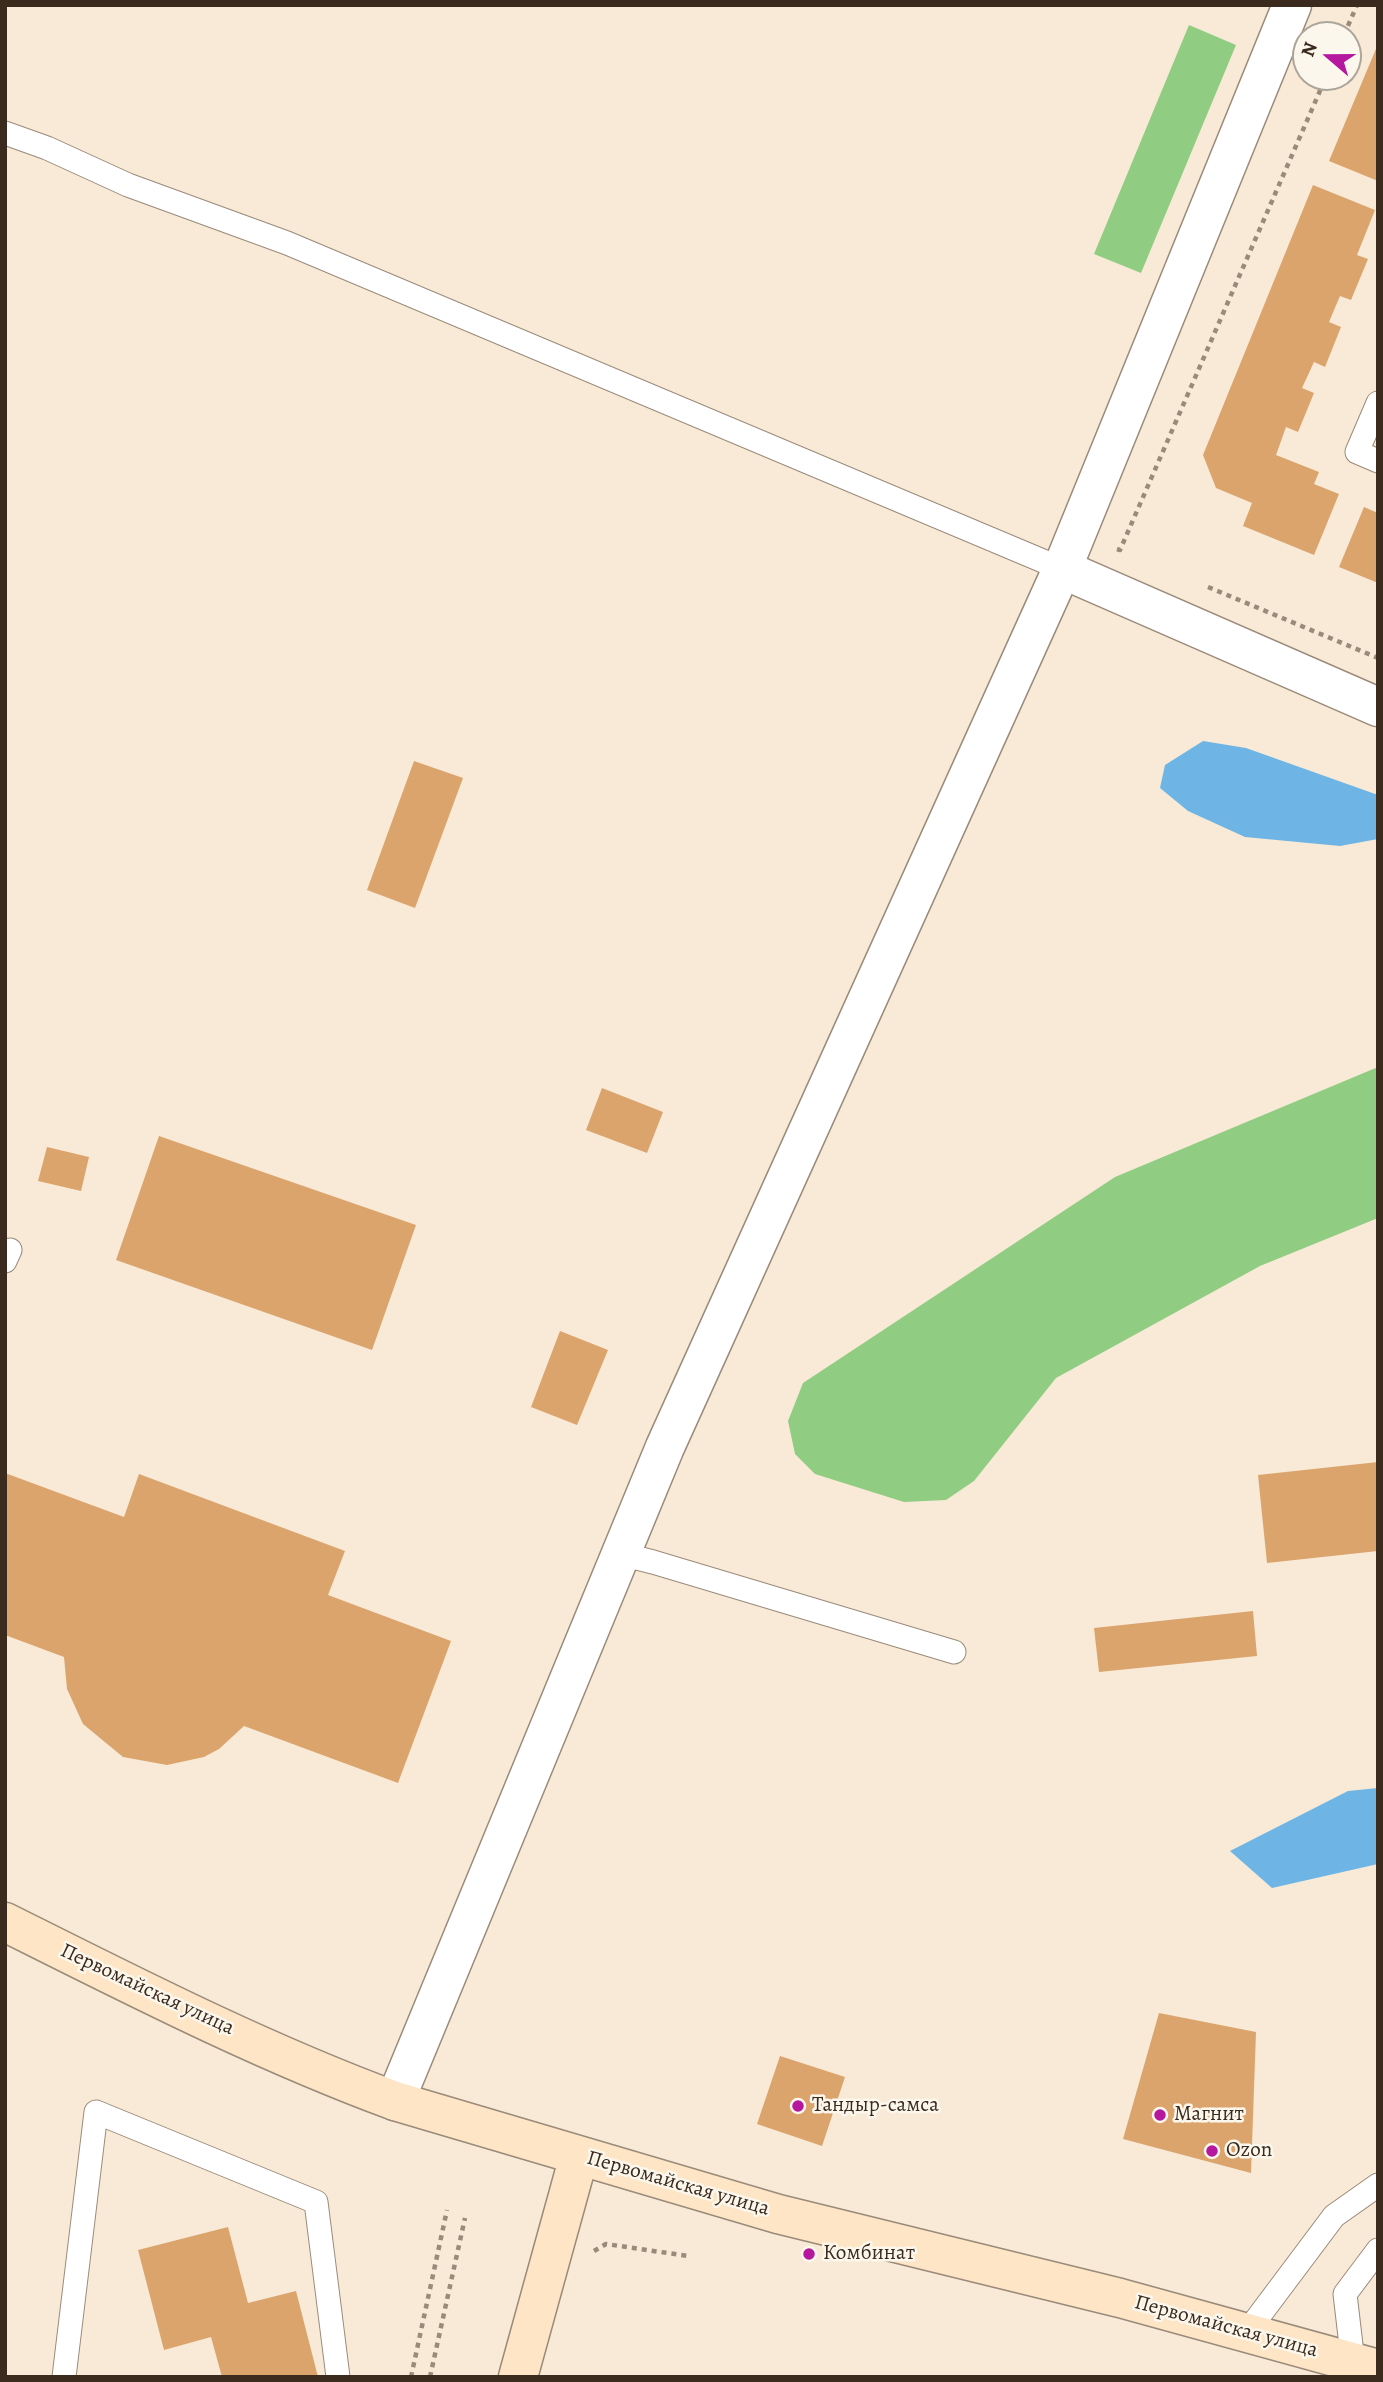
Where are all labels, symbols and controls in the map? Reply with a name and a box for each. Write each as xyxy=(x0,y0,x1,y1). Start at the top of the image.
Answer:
north arrow xyxy=(1292,21,1362,91)
text: N xyxy=(1295,39,1324,60)
street label: Первомайская улица xyxy=(56,1939,238,2041)
place label: Тандыр-самса xyxy=(812,2093,939,2119)
marker: Тандыр-самса xyxy=(790,2098,806,2114)
place label: Магнит xyxy=(1174,2102,1244,2128)
marker: Магнит xyxy=(1152,2107,1168,2123)
place label: Ozon xyxy=(1226,2138,1272,2164)
marker: Ozon xyxy=(1204,2143,1220,2159)
street label: Первомайская улица xyxy=(584,2146,772,2222)
place label: Комбинат xyxy=(823,2241,915,2267)
marker: Комбинат xyxy=(801,2246,817,2262)
street label: Первомайская улица xyxy=(1131,2290,1321,2364)

